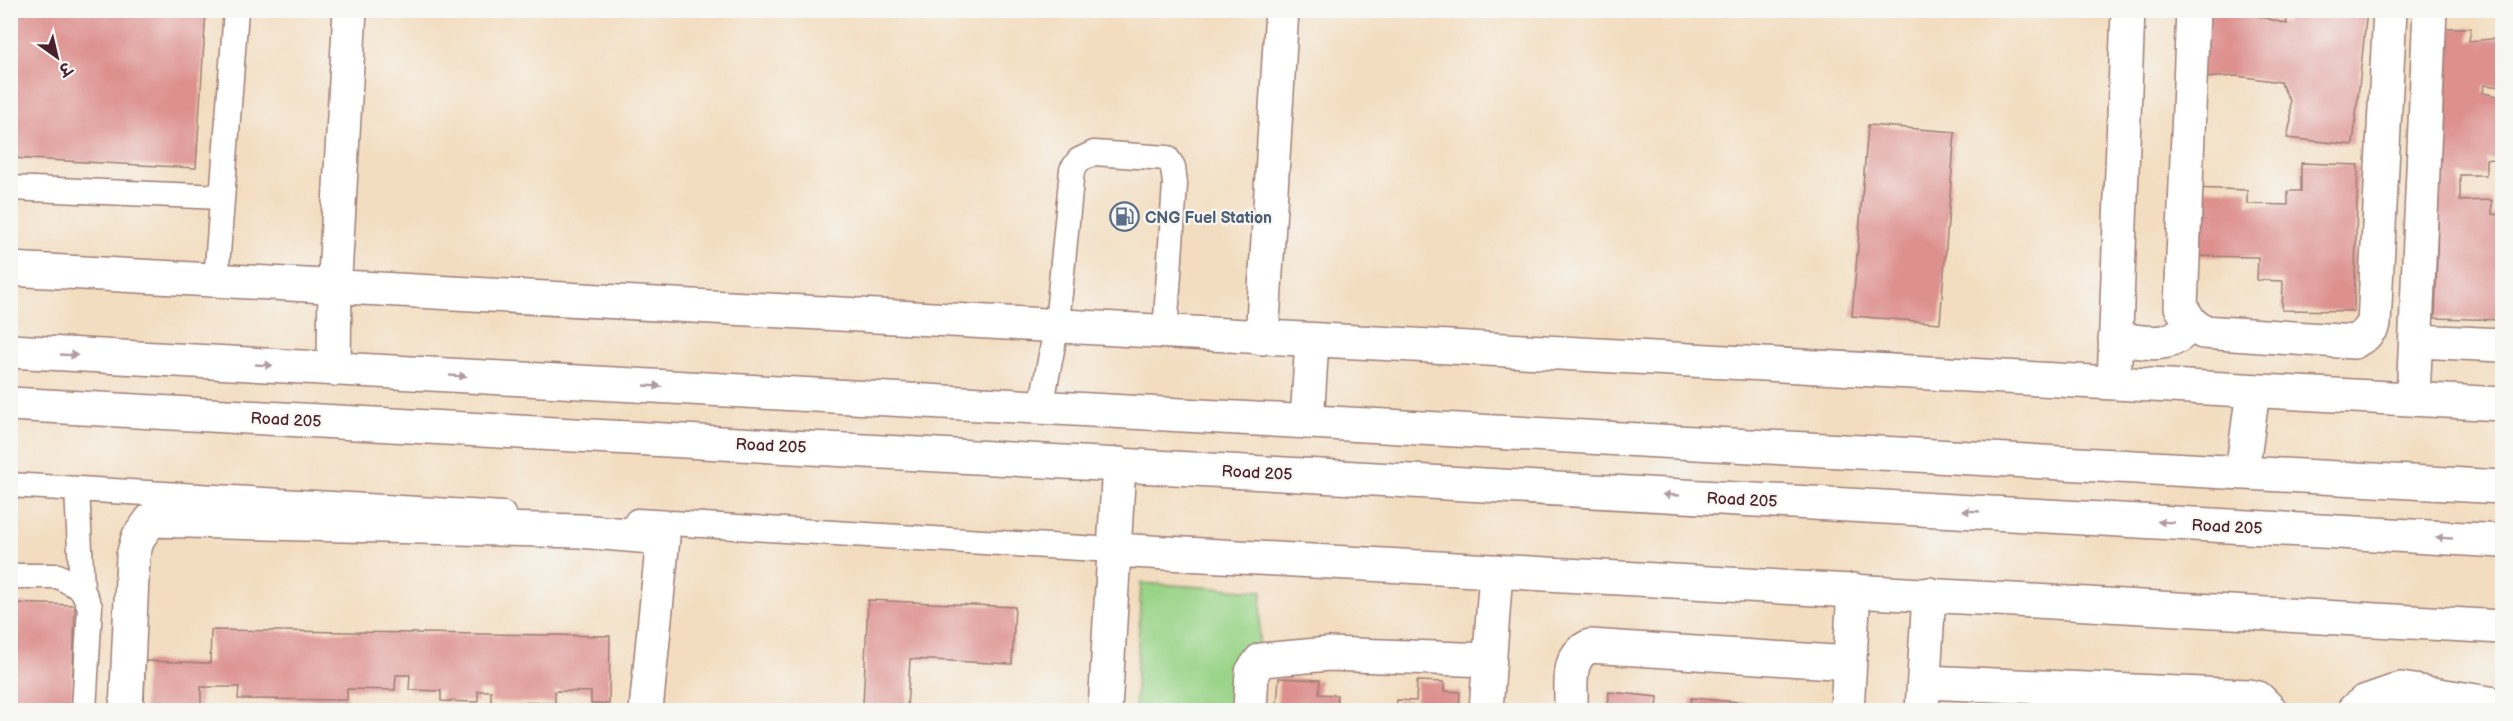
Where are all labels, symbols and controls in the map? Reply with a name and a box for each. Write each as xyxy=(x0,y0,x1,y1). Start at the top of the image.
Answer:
north arrow xyxy=(27,27,87,87)
text: उ xyxy=(54,56,76,80)
fuel station icon: CNG Fuel Station xyxy=(1108,201,1140,233)
place label: CNG Fuel Station xyxy=(1145,209,1272,228)
one-way arrow xyxy=(59,350,78,359)
one-way arrow xyxy=(254,361,273,370)
one-way arrow xyxy=(449,371,468,380)
one-way arrow xyxy=(644,382,663,391)
street label: Road 205 xyxy=(250,409,322,432)
street label: Road 205 xyxy=(735,435,807,458)
street label: Road 205 xyxy=(1221,462,1293,485)
street label: Road 205 xyxy=(1706,489,1778,512)
one-way arrow xyxy=(1662,490,1681,499)
one-way arrow xyxy=(1961,507,1980,516)
street label: Road 205 xyxy=(2191,516,2263,539)
one-way arrow xyxy=(2156,518,2175,527)
one-way arrow xyxy=(2435,533,2454,542)

